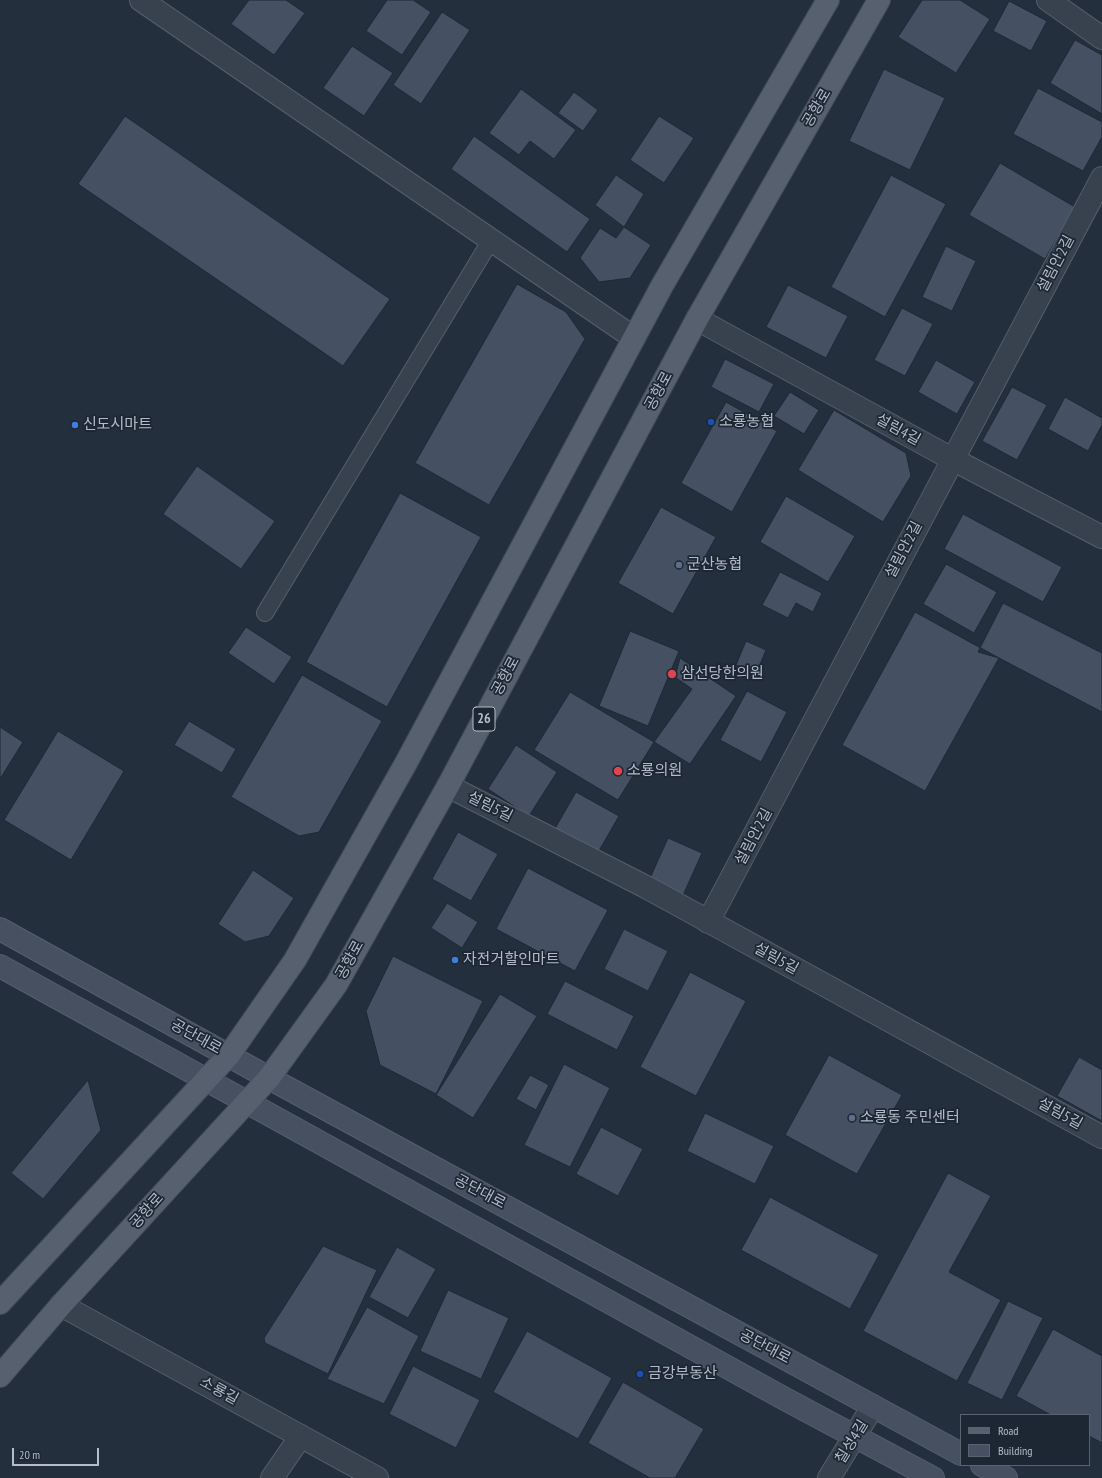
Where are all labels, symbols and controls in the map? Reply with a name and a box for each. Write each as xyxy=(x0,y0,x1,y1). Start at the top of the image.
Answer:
street label: 공항로 xyxy=(799,86,835,130)
street label: 설림안2길 xyxy=(1034,232,1078,296)
street label: 공항로 xyxy=(641,368,677,414)
street label: 설림4길 xyxy=(873,410,923,450)
place label: 소룡농협 xyxy=(719,413,774,431)
place label: 신도시마트 xyxy=(83,416,152,434)
marker: 소룡농협 xyxy=(706,417,716,427)
marker: 신도시마트 xyxy=(70,420,80,430)
street label: 설림안2길 xyxy=(882,518,926,582)
place label: 군산농협 xyxy=(687,556,742,574)
marker: 군산농협 xyxy=(674,560,684,570)
street label: 공항로 xyxy=(488,653,524,699)
place label: 삼선당한의원 xyxy=(681,665,764,683)
marker: 삼선당한의원 xyxy=(666,668,678,680)
road number: 26 xyxy=(473,707,495,731)
place label: 소룡의원 xyxy=(627,762,682,780)
marker: 소룡의원 xyxy=(612,765,624,777)
street label: 설림5길 xyxy=(464,788,516,826)
street label: 설림안2길 xyxy=(732,805,776,869)
street label: 공항로 xyxy=(332,938,368,982)
street label: 설림5길 xyxy=(751,939,801,979)
place label: 자전거할인마트 xyxy=(463,951,560,969)
marker: 자전거할인마트 xyxy=(450,955,460,965)
street label: 공단대로 xyxy=(167,1016,225,1058)
street label: 설림5길 xyxy=(1035,1094,1085,1134)
place label: 소룡동 주민센터 xyxy=(860,1109,960,1127)
marker: 소룡동 주민센터 xyxy=(847,1113,857,1123)
street label: 공단대로 xyxy=(451,1171,509,1213)
street label: 공항로 xyxy=(126,1190,168,1232)
street label: 공단대로 xyxy=(736,1326,794,1368)
place label: 금강부동산 xyxy=(648,1365,717,1383)
marker: 금강부동산 xyxy=(635,1369,645,1379)
street label: 소룡길 xyxy=(197,1373,241,1409)
legend xyxy=(960,1414,1090,1466)
street label: 칠성4길 xyxy=(832,1417,872,1467)
text: Road xyxy=(998,1423,1018,1438)
scale bar xyxy=(14,1440,101,1466)
text: Building xyxy=(998,1443,1033,1458)
text: 20 m xyxy=(19,1447,40,1462)

